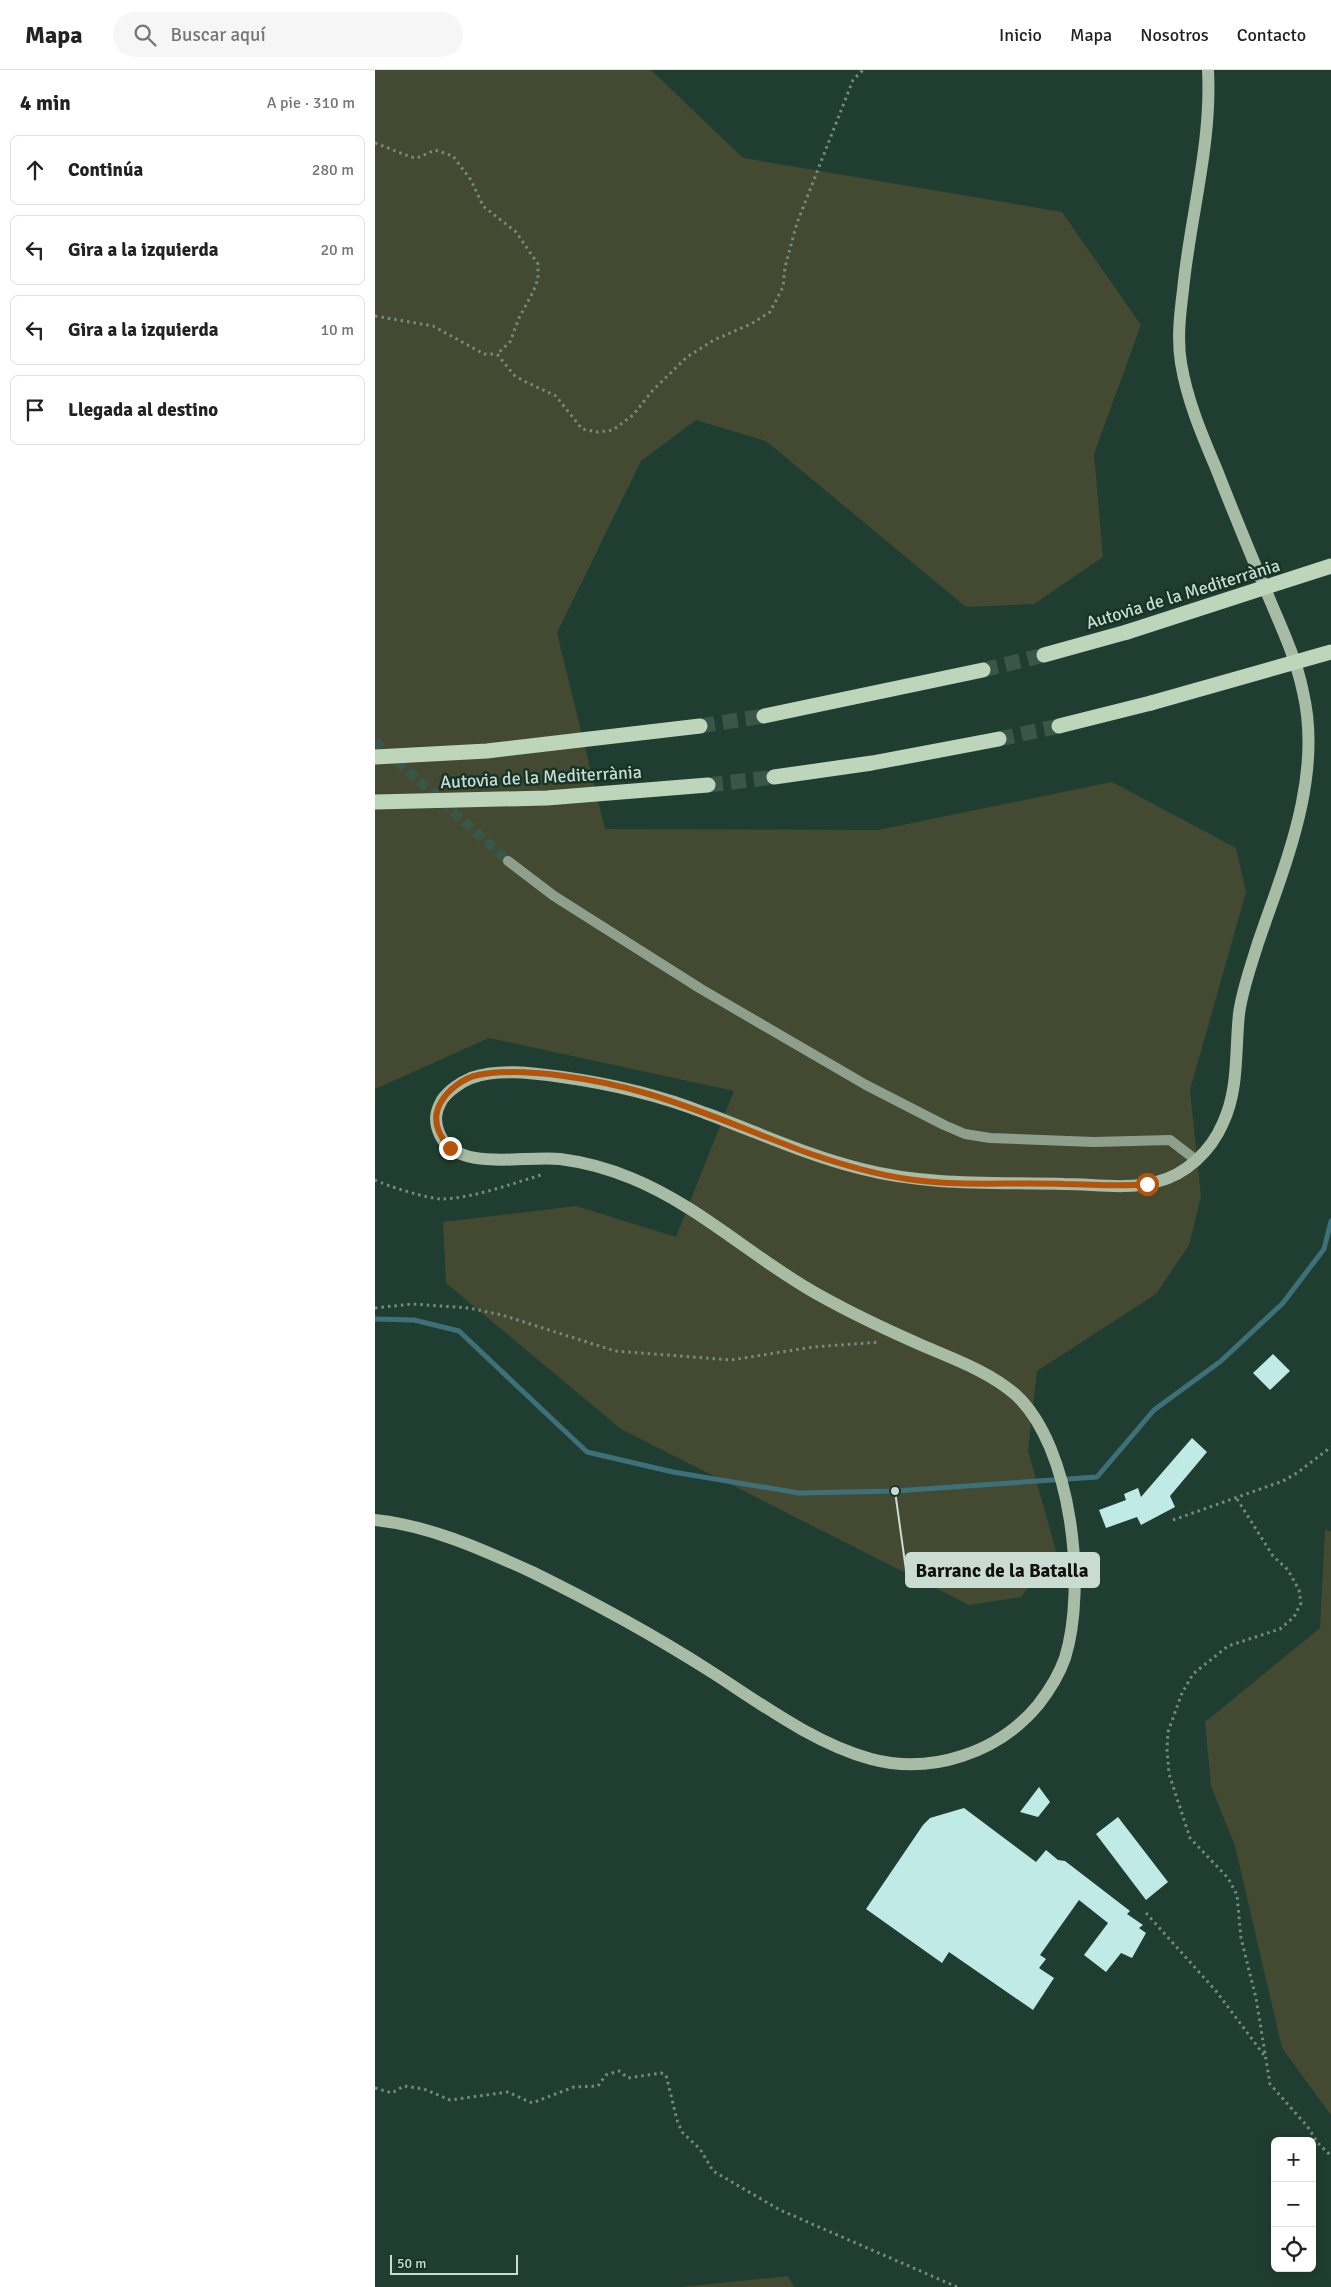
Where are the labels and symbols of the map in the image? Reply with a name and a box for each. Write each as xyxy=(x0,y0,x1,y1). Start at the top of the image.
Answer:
street label: Autovia de la Mediterrània xyxy=(1083,554,1283,634)
street label: Autovia de la Mediterrània xyxy=(440,761,642,793)
route end xyxy=(439,1137,462,1160)
route start xyxy=(1136,1173,1159,1196)
callout: Barranc de la Batalla xyxy=(906,1553,1099,1587)
text: Barranc de la Batalla xyxy=(915,1559,1089,1583)
scale bar xyxy=(390,2252,517,2275)

